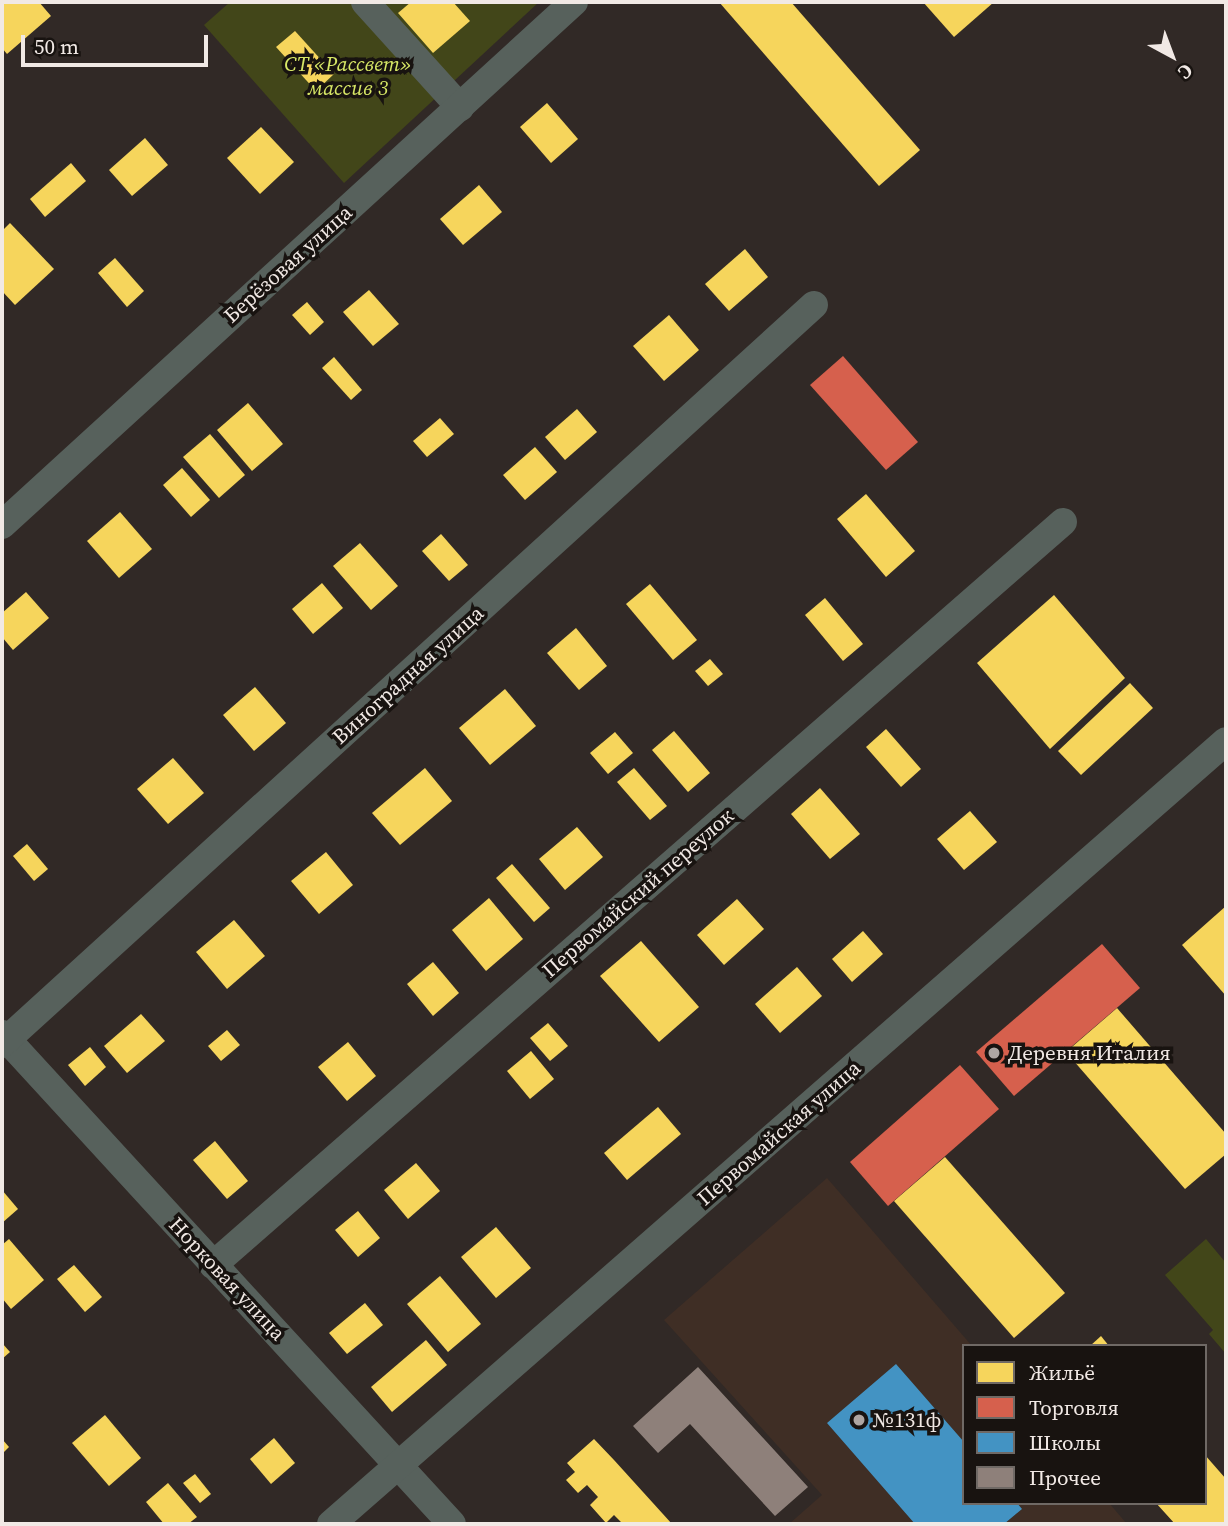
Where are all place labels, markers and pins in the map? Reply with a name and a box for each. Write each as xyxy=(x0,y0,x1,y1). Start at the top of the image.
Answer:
place label: Деревня Италия xyxy=(1008,1040,1171,1066)
marker: Деревня Италия xyxy=(986,1045,1002,1061)
place label: №131ф xyxy=(873,1407,941,1433)
marker: №131ф xyxy=(851,1412,867,1428)

